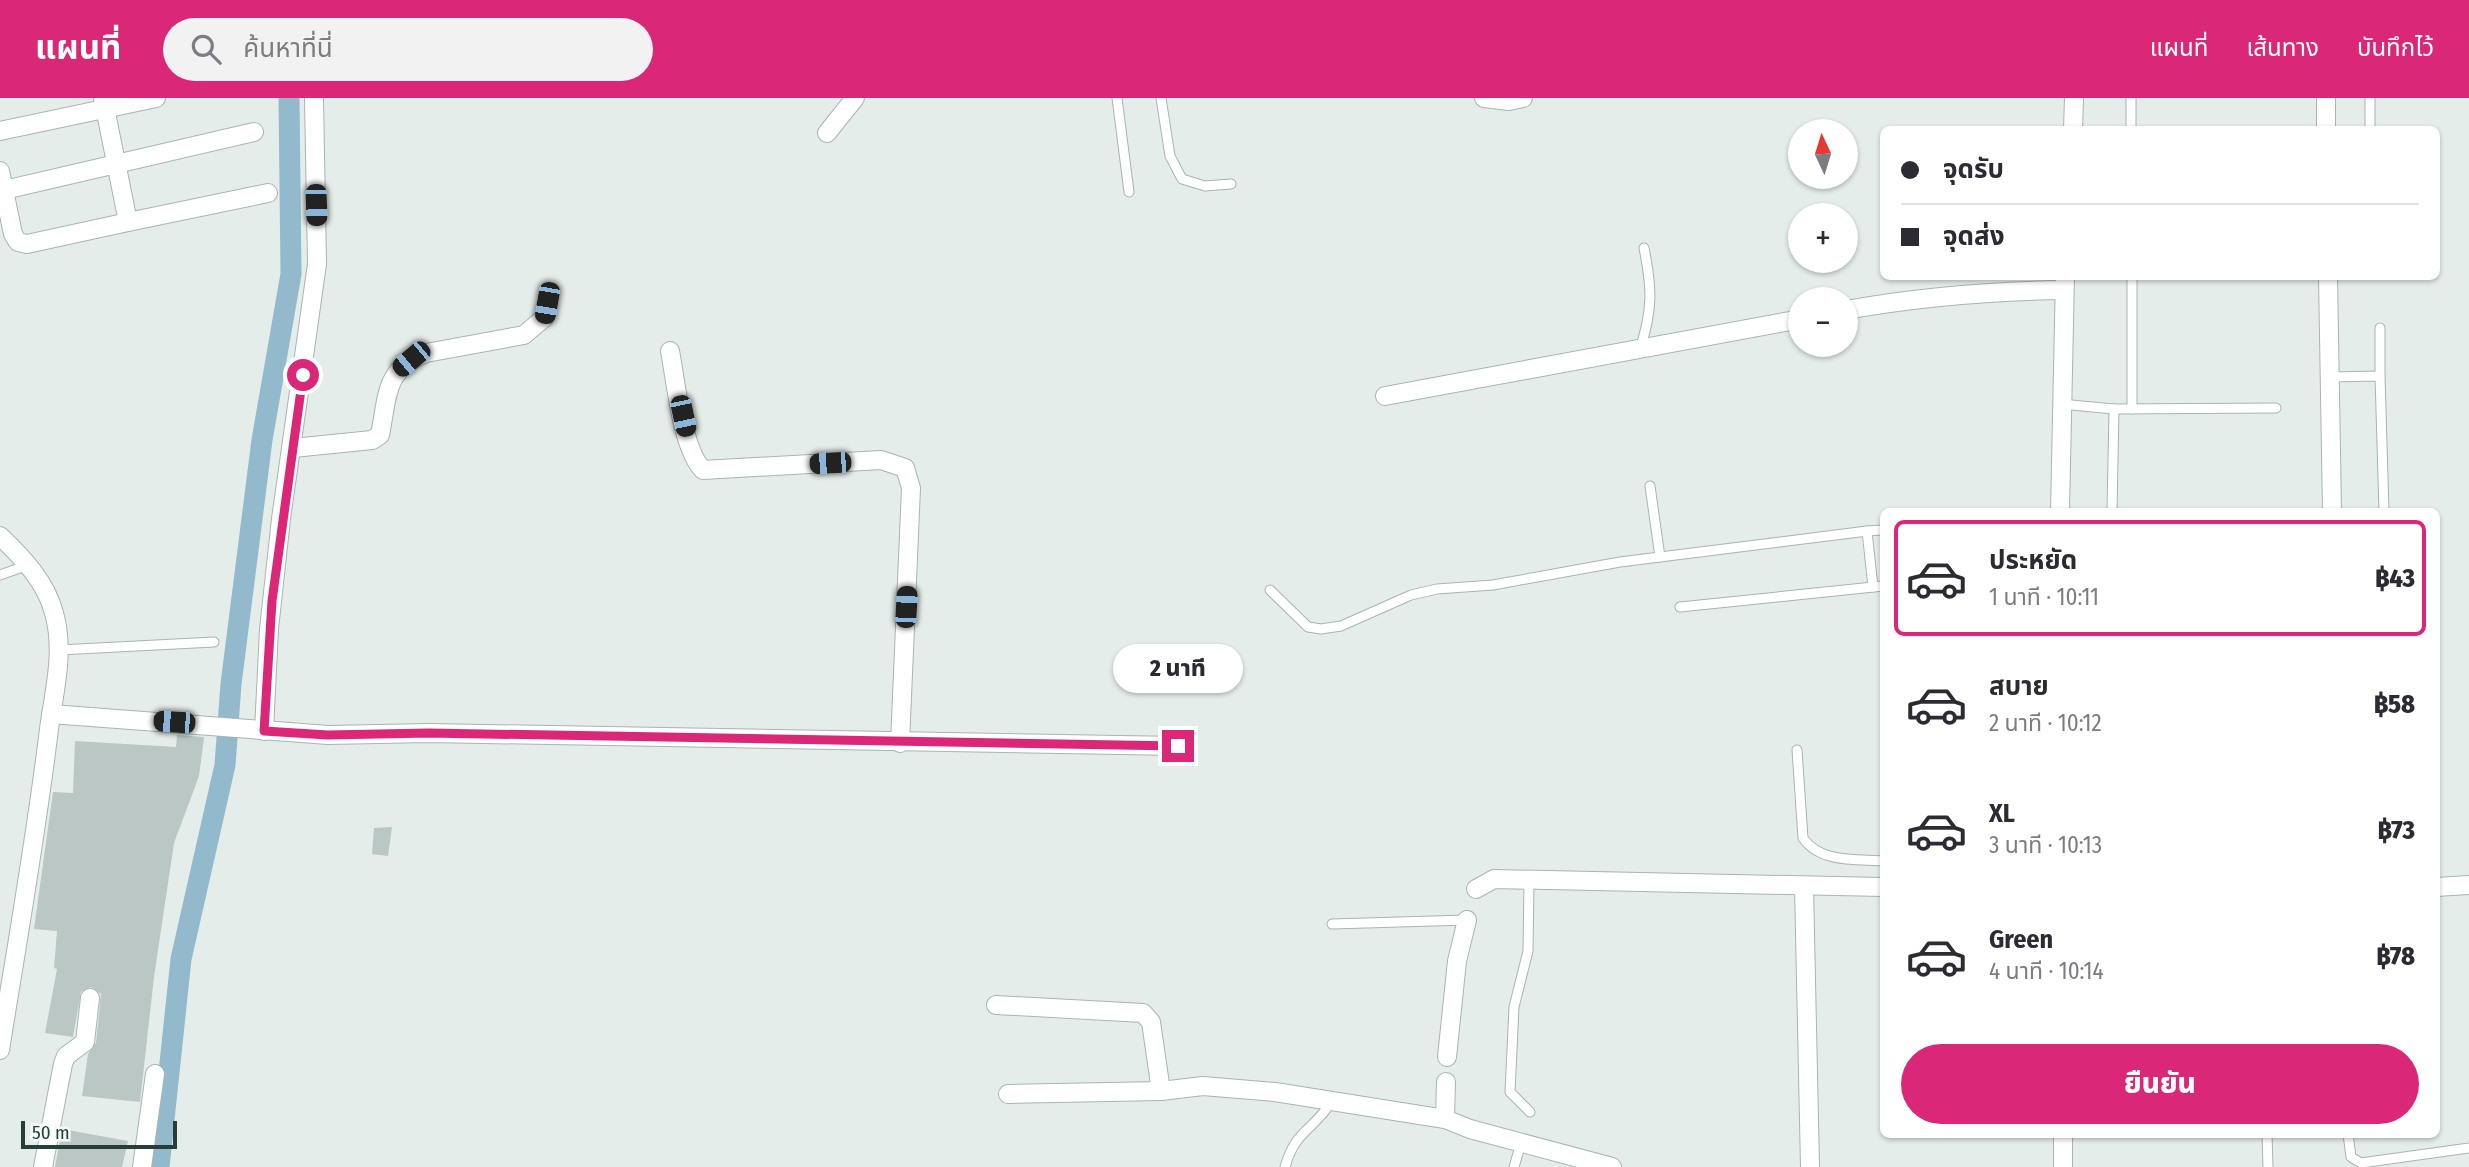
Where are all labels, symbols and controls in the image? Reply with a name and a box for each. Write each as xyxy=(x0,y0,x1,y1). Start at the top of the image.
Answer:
search box xyxy=(163,18,653,81)
text: แผนที่ xyxy=(35,28,121,68)
icon: search xyxy=(187,30,225,68)
text: ค้นหาที่นี่ xyxy=(243,33,333,64)
text: แผนที่ xyxy=(2150,34,2208,62)
text: เส้นทาง xyxy=(2246,34,2319,62)
text: บันทึกไว้ xyxy=(2357,34,2434,62)
north arrow xyxy=(1788,119,1858,189)
map controls xyxy=(1788,119,1858,357)
text: จุดรับ xyxy=(1943,154,2004,185)
car xyxy=(305,184,328,226)
button: + xyxy=(1788,203,1858,273)
text: จุดส่ง xyxy=(1943,221,2005,252)
car xyxy=(534,280,561,326)
button: − xyxy=(1788,287,1858,357)
car xyxy=(389,337,434,381)
route start xyxy=(287,359,319,391)
car xyxy=(669,393,698,439)
car xyxy=(809,451,852,475)
text: ประหยัด xyxy=(1989,545,2077,576)
icon: car xyxy=(1905,547,1968,610)
text: ฿43 xyxy=(2375,563,2415,594)
text: 1 นาที · 10:11 xyxy=(1989,583,2099,611)
car xyxy=(895,585,918,629)
callout: 2 นาที xyxy=(1113,644,1243,694)
text: 2 นาที xyxy=(1150,654,1206,682)
text: สบาย xyxy=(1989,671,2049,702)
icon: car xyxy=(1905,673,1968,736)
text: ฿58 xyxy=(2374,689,2415,720)
text: 2 นาที · 10:12 xyxy=(1989,709,2102,737)
car xyxy=(153,710,196,734)
route end xyxy=(1162,730,1194,762)
text: XL xyxy=(1989,798,2015,829)
icon: car xyxy=(1905,799,1968,862)
text: ฿73 xyxy=(2378,815,2415,846)
text: 3 นาที · 10:13 xyxy=(1989,831,2102,859)
text: Green xyxy=(1989,924,2053,955)
icon: car xyxy=(1905,925,1968,988)
text: ฿78 xyxy=(2377,941,2415,972)
text: 4 นาที · 10:14 xyxy=(1989,957,2104,985)
button: ยืนยัน xyxy=(1901,1044,2419,1124)
scale bar xyxy=(21,1118,177,1150)
text: 50 m xyxy=(32,1121,70,1144)

